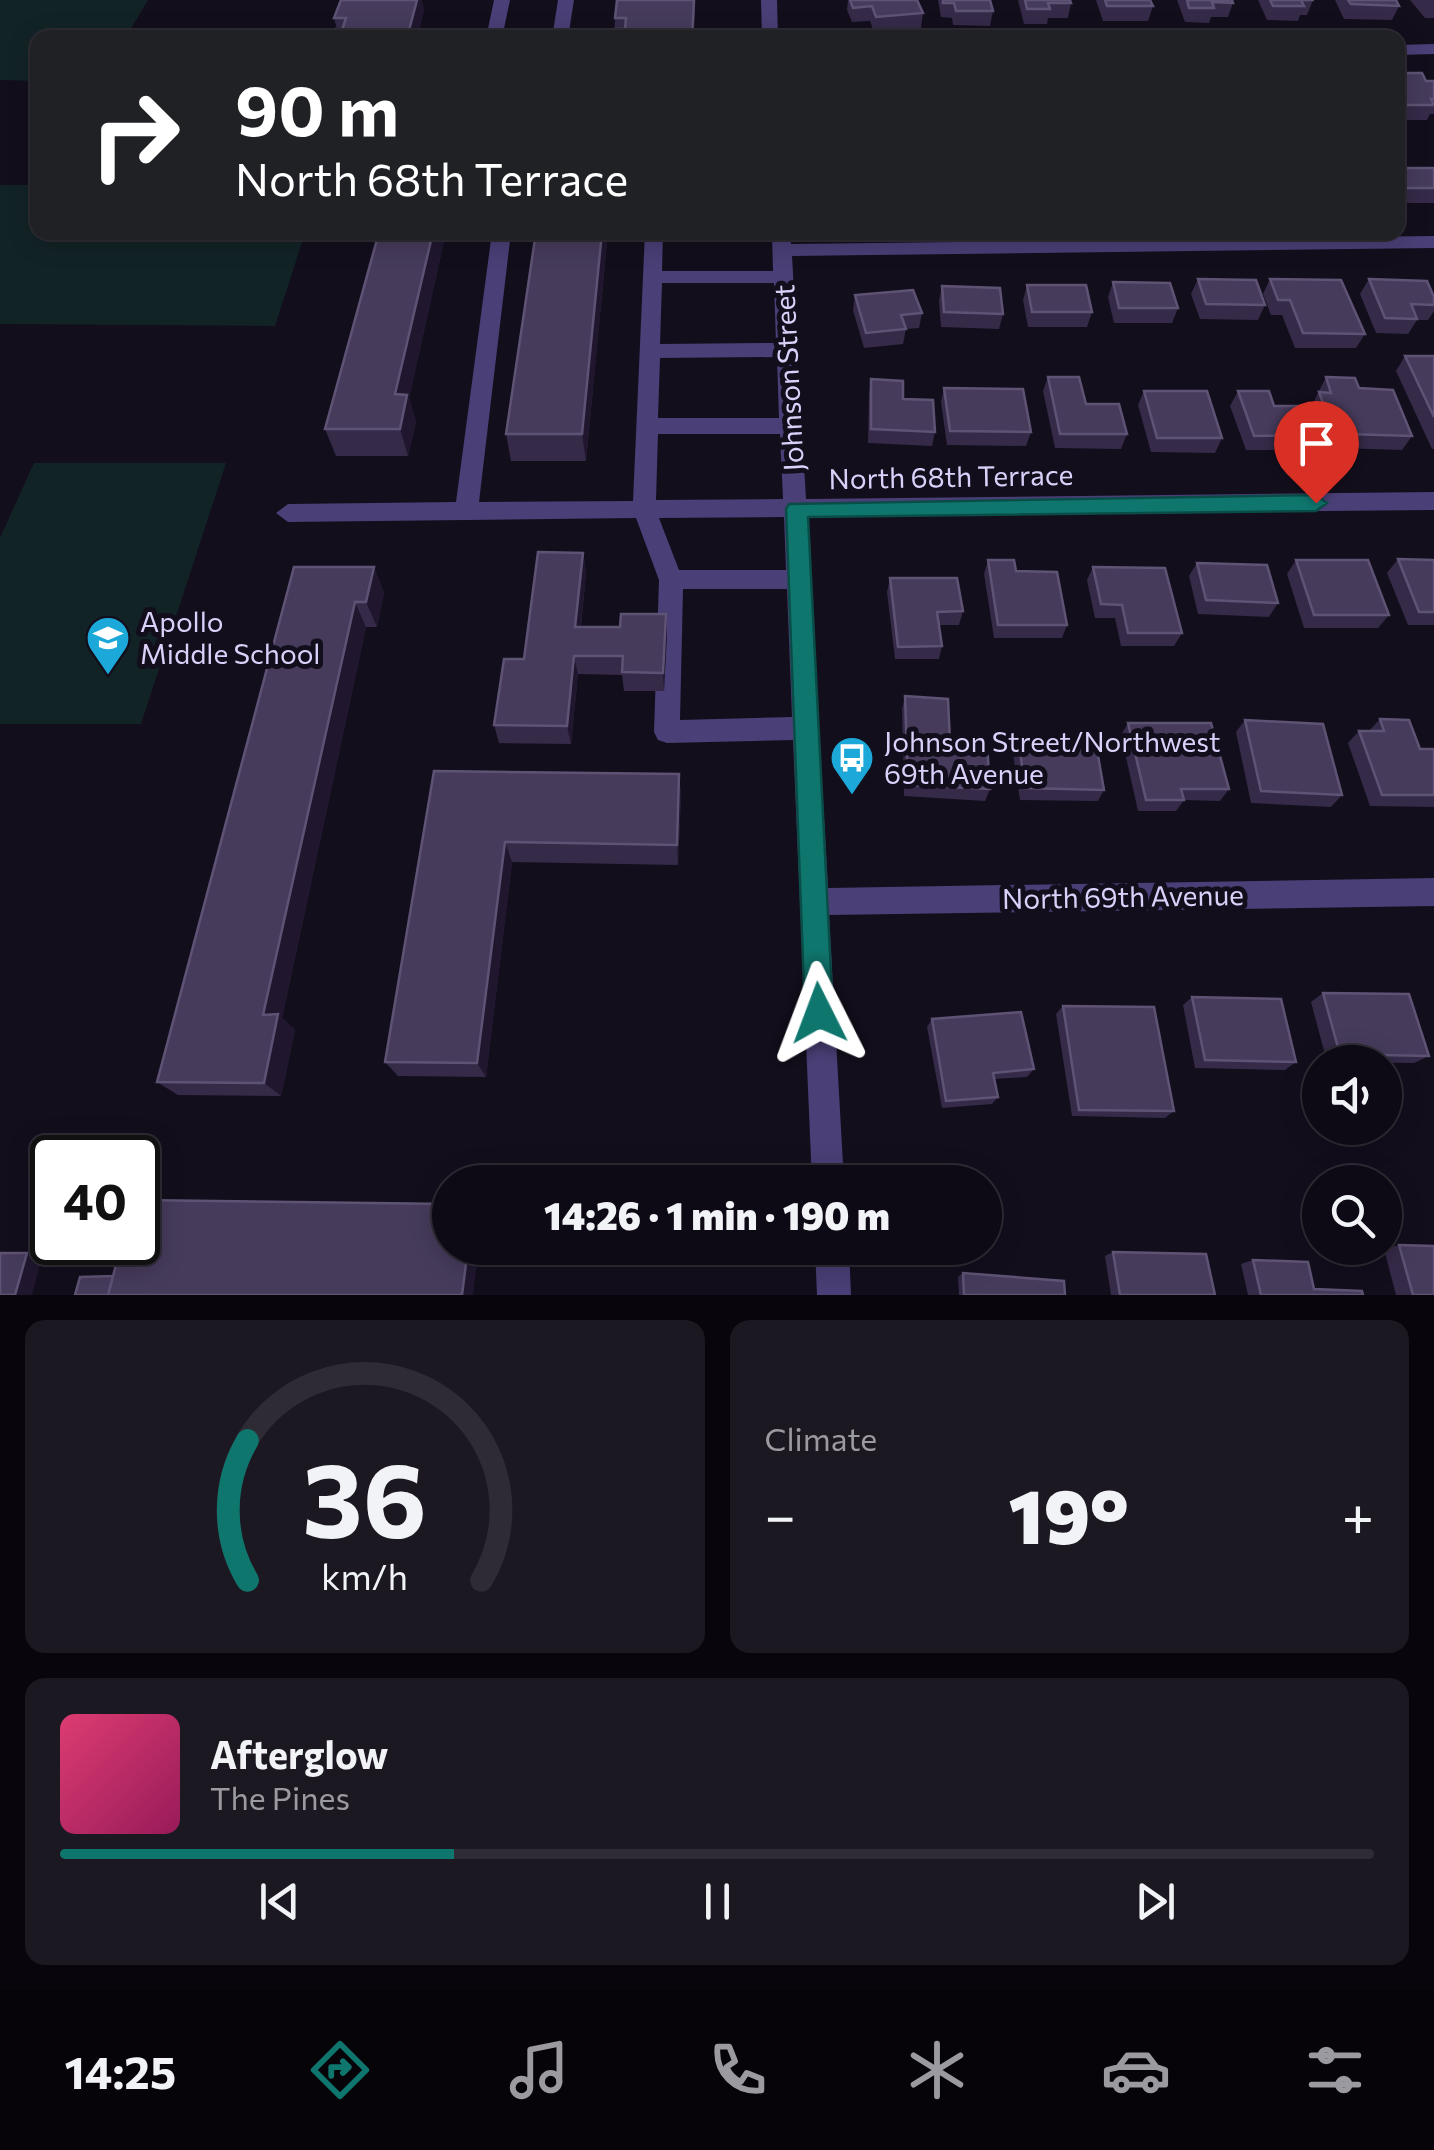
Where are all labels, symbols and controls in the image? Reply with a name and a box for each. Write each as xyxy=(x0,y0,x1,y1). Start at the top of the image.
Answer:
text: 90 m xyxy=(235,65,399,150)
icon: right xyxy=(70,70,200,200)
text: North 68th Terrace xyxy=(235,150,628,205)
street label: Johnson Street xyxy=(766,284,810,472)
pin xyxy=(1274,401,1359,504)
icon: arrive xyxy=(1289,416,1344,471)
street label: North 68th Terrace xyxy=(828,457,1074,495)
place label: Apollo Middle School xyxy=(140,604,320,670)
school or university icon: Apollo Middle School xyxy=(85,615,131,676)
place label: Johnson Street/Northwest 69th Avenue xyxy=(884,724,1221,790)
bus stop icon: Johnson Street/Northwest 69th Avenue xyxy=(829,735,875,796)
street label: North 69th Avenue xyxy=(1002,877,1244,915)
position arrow xyxy=(767,961,871,1065)
map controls xyxy=(1302,1045,1402,1265)
button: sound xyxy=(1302,1045,1402,1145)
speed limit sign: 40 xyxy=(30,1135,160,1265)
button: search xyxy=(1302,1165,1402,1265)
text: 14:26 · 1 min · 190 m xyxy=(544,1191,890,1238)
text: Climate xyxy=(765,1418,877,1458)
text: 36 xyxy=(302,1432,427,1559)
text: 19° xyxy=(1008,1468,1129,1559)
text: − xyxy=(765,1480,796,1547)
text: + xyxy=(1342,1480,1374,1547)
text: km/h xyxy=(321,1554,408,1597)
text: Afterglow xyxy=(210,1730,388,1777)
text: The Pines xyxy=(210,1777,350,1817)
icon: previous xyxy=(252,1874,307,1929)
icon: pause xyxy=(690,1874,745,1929)
icon: next xyxy=(1128,1874,1183,1929)
icon: directions xyxy=(305,2035,375,2105)
icon: music xyxy=(504,2035,574,2105)
icon: phone xyxy=(703,2035,773,2105)
icon: climate xyxy=(902,2035,972,2105)
icon: car xyxy=(1101,2035,1171,2105)
icon: filters xyxy=(1300,2035,1370,2105)
text: 14:25 xyxy=(64,2043,176,2098)

